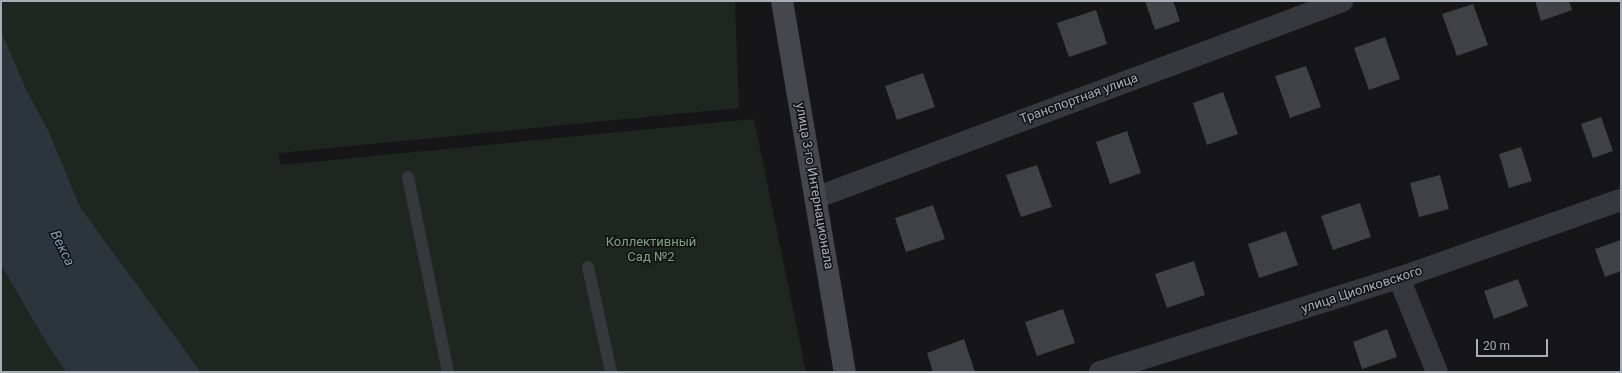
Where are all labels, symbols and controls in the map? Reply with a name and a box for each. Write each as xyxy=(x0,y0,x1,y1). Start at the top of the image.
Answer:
street label: Транспортная улица xyxy=(1018,70,1140,128)
street label: улица 3-го Интернационала xyxy=(792,102,836,270)
water label: Векса xyxy=(47,228,79,268)
park label: Коллективный Сад №2 xyxy=(606,235,696,266)
street label: улица Циолковского xyxy=(1300,263,1424,317)
scale bar xyxy=(1478,331,1550,357)
text: 20 m xyxy=(1483,339,1510,353)

